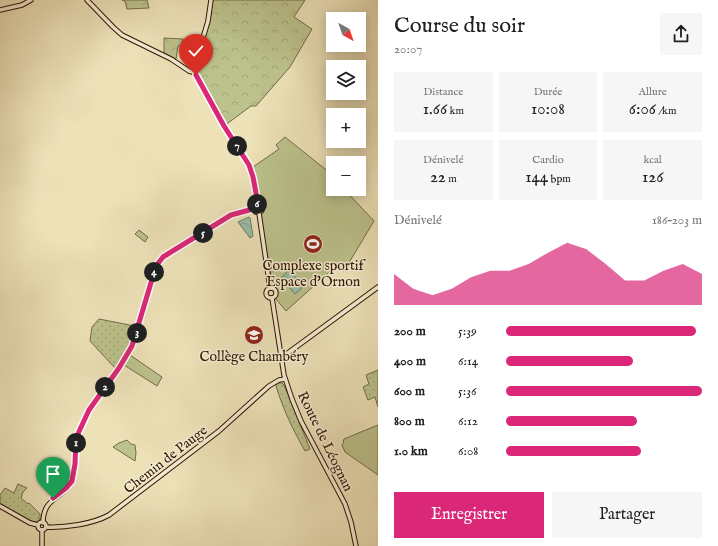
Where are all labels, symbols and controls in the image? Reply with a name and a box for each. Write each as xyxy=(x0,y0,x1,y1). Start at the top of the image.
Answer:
north arrow xyxy=(326,12,366,52)
map controls xyxy=(326,12,366,196)
text: Course du soir xyxy=(394,12,525,40)
button: share xyxy=(660,13,702,55)
pin xyxy=(179,34,213,75)
icon: check xyxy=(185,40,207,62)
text: 20:07 xyxy=(394,41,422,58)
button: layers xyxy=(326,60,366,100)
text: Distance xyxy=(423,85,463,99)
text: Durée xyxy=(534,85,562,99)
text: Allure xyxy=(639,85,667,99)
text: 1.66 xyxy=(423,99,447,120)
text: 10:08 xyxy=(531,99,565,120)
text: 6:06 xyxy=(629,99,656,120)
text: km xyxy=(447,104,464,118)
text: /km xyxy=(656,104,677,118)
button: + xyxy=(326,108,366,148)
pin: 7 xyxy=(227,136,247,156)
text: 7 xyxy=(234,139,240,153)
text: Dénivelé xyxy=(423,153,464,167)
text: Cardio xyxy=(532,153,564,167)
text: kcal xyxy=(643,153,662,167)
button: − xyxy=(326,156,366,196)
text: 22 xyxy=(430,167,446,188)
text: 144 xyxy=(525,167,548,188)
text: 126 xyxy=(642,167,663,188)
text: m xyxy=(446,172,457,186)
text: bpm xyxy=(548,172,571,186)
pin: 6 xyxy=(247,194,267,214)
text: 6 xyxy=(255,197,259,211)
text: Dénivelé xyxy=(394,212,442,229)
text: 186–203 m xyxy=(652,212,702,229)
pin: 5 xyxy=(193,223,213,243)
text: 5 xyxy=(201,226,205,240)
sports icon: Complexe sportif Espace d'Ornon xyxy=(302,233,324,255)
place label: Complexe sportif Espace d'Ornon xyxy=(262,257,366,291)
pin: 4 xyxy=(144,262,164,282)
text: 4 xyxy=(151,265,157,279)
pin: 3 xyxy=(127,323,147,343)
text: 200 m xyxy=(394,323,426,340)
text: 5:39 xyxy=(458,323,477,340)
school or university icon: Collège Chambéry xyxy=(243,324,265,346)
text: 3 xyxy=(135,326,139,340)
place label: Collège Chambéry xyxy=(200,348,309,366)
text: 400 m xyxy=(394,353,426,370)
text: 6:14 xyxy=(458,353,478,370)
pin: 2 xyxy=(95,377,115,397)
text: 2 xyxy=(102,380,108,394)
text: 600 m xyxy=(394,383,425,400)
text: 5:36 xyxy=(458,383,476,400)
street label: Route de Léognan xyxy=(293,388,357,495)
text: 800 m xyxy=(394,413,425,430)
text: 6:12 xyxy=(458,413,478,430)
street label: Chemin de Pauge xyxy=(120,421,211,498)
pin: 1 xyxy=(66,433,86,453)
text: 1 xyxy=(74,436,78,450)
text: 1.0 km xyxy=(394,443,428,460)
text: 6:08 xyxy=(458,443,478,460)
pin xyxy=(36,457,70,498)
icon: arrive xyxy=(42,463,64,485)
button: Enregistrer xyxy=(394,492,544,538)
button: Partager xyxy=(552,492,702,538)

